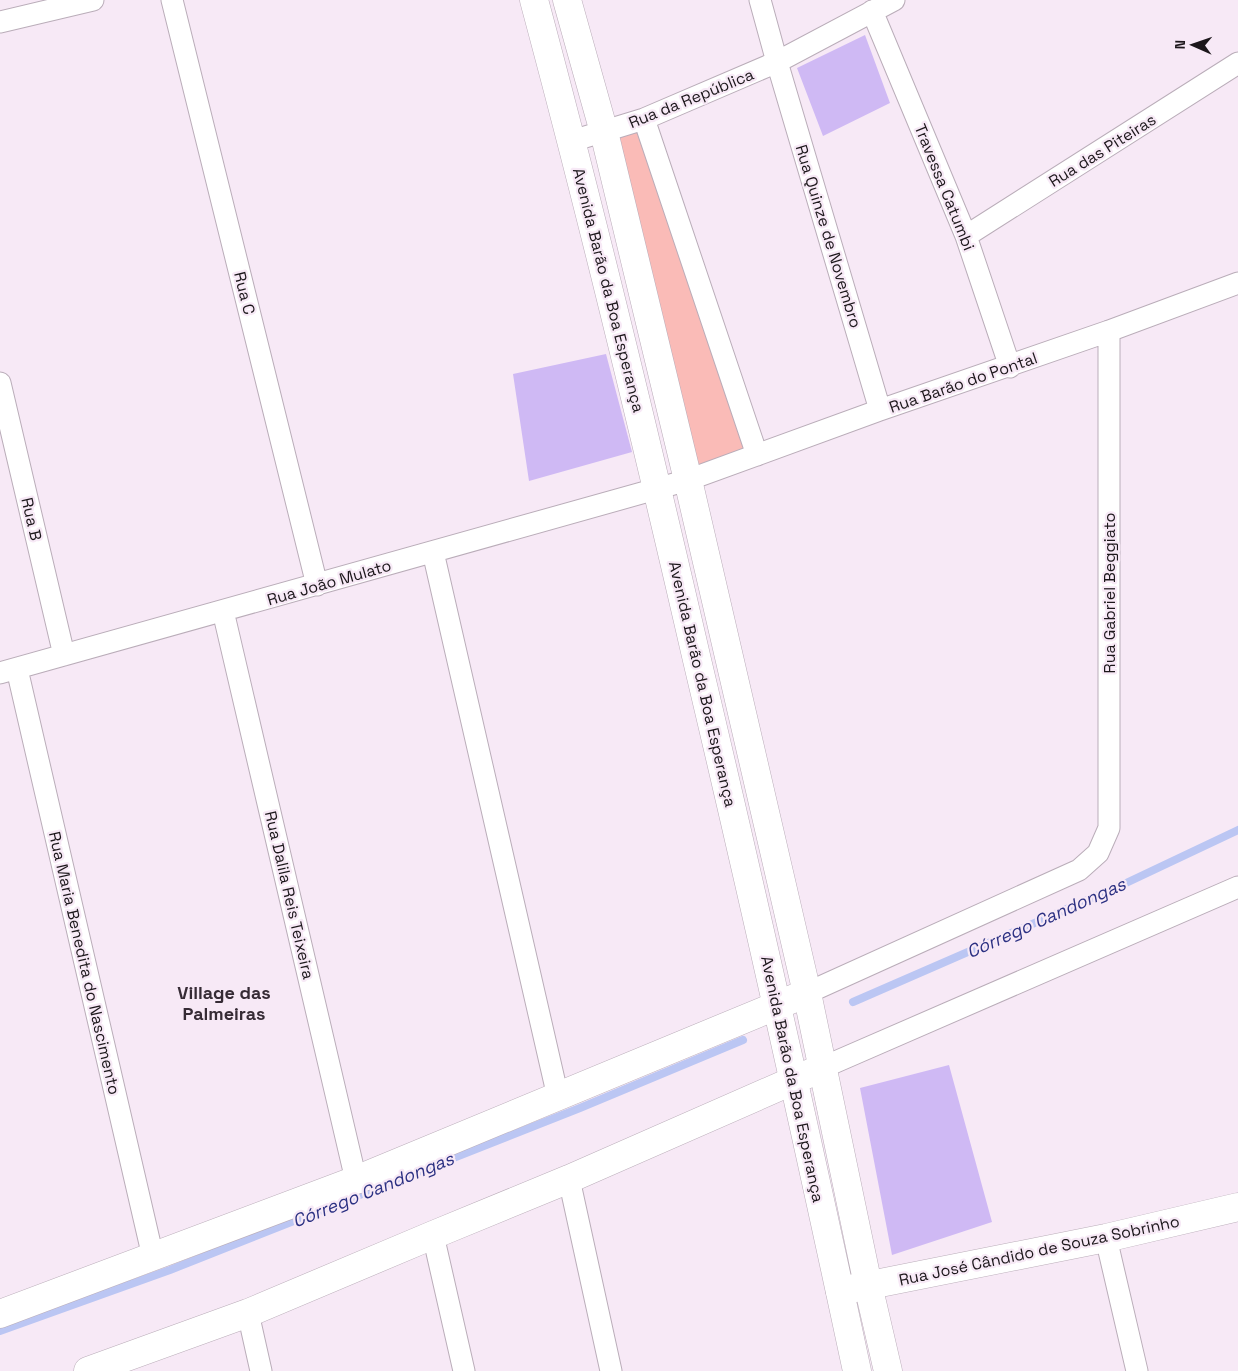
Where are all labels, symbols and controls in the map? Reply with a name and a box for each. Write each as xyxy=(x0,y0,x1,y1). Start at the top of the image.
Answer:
north arrow xyxy=(1168,20,1218,70)
text: N xyxy=(1171,40,1189,50)
street label: Rua da República xyxy=(625,64,757,133)
street label: Rua das Piteiras xyxy=(1045,109,1160,192)
street label: Travessa Catumbi xyxy=(910,121,980,254)
street label: Rua Quinze de Novembro xyxy=(791,142,866,330)
street label: Avenida Barão da Boa Esperança xyxy=(568,166,649,415)
street label: Rua C xyxy=(229,269,260,317)
street label: Rua Barão do Pontal xyxy=(886,347,1040,418)
street label: Rua B xyxy=(16,495,47,543)
street label: Rua Gabriel Beggiato xyxy=(1099,513,1120,673)
street label: Rua João Mulato xyxy=(265,555,394,610)
street label: Avenida Barão da Boa Esperança xyxy=(664,559,741,809)
street label: Rua Dalila Reis Teixeira xyxy=(260,809,319,981)
street label: Rua Maria Benedita do Nascimento xyxy=(44,829,125,1097)
water label: Córrego Candongas xyxy=(963,872,1129,963)
street label: Avenida Barão da Boa Esperança xyxy=(756,954,829,1204)
district label: Village das Palmeiras xyxy=(177,981,271,1025)
water label: Córrego Candongas xyxy=(289,1146,457,1232)
street label: Rua José Cândido de Souza Sobrinho xyxy=(897,1210,1181,1291)

